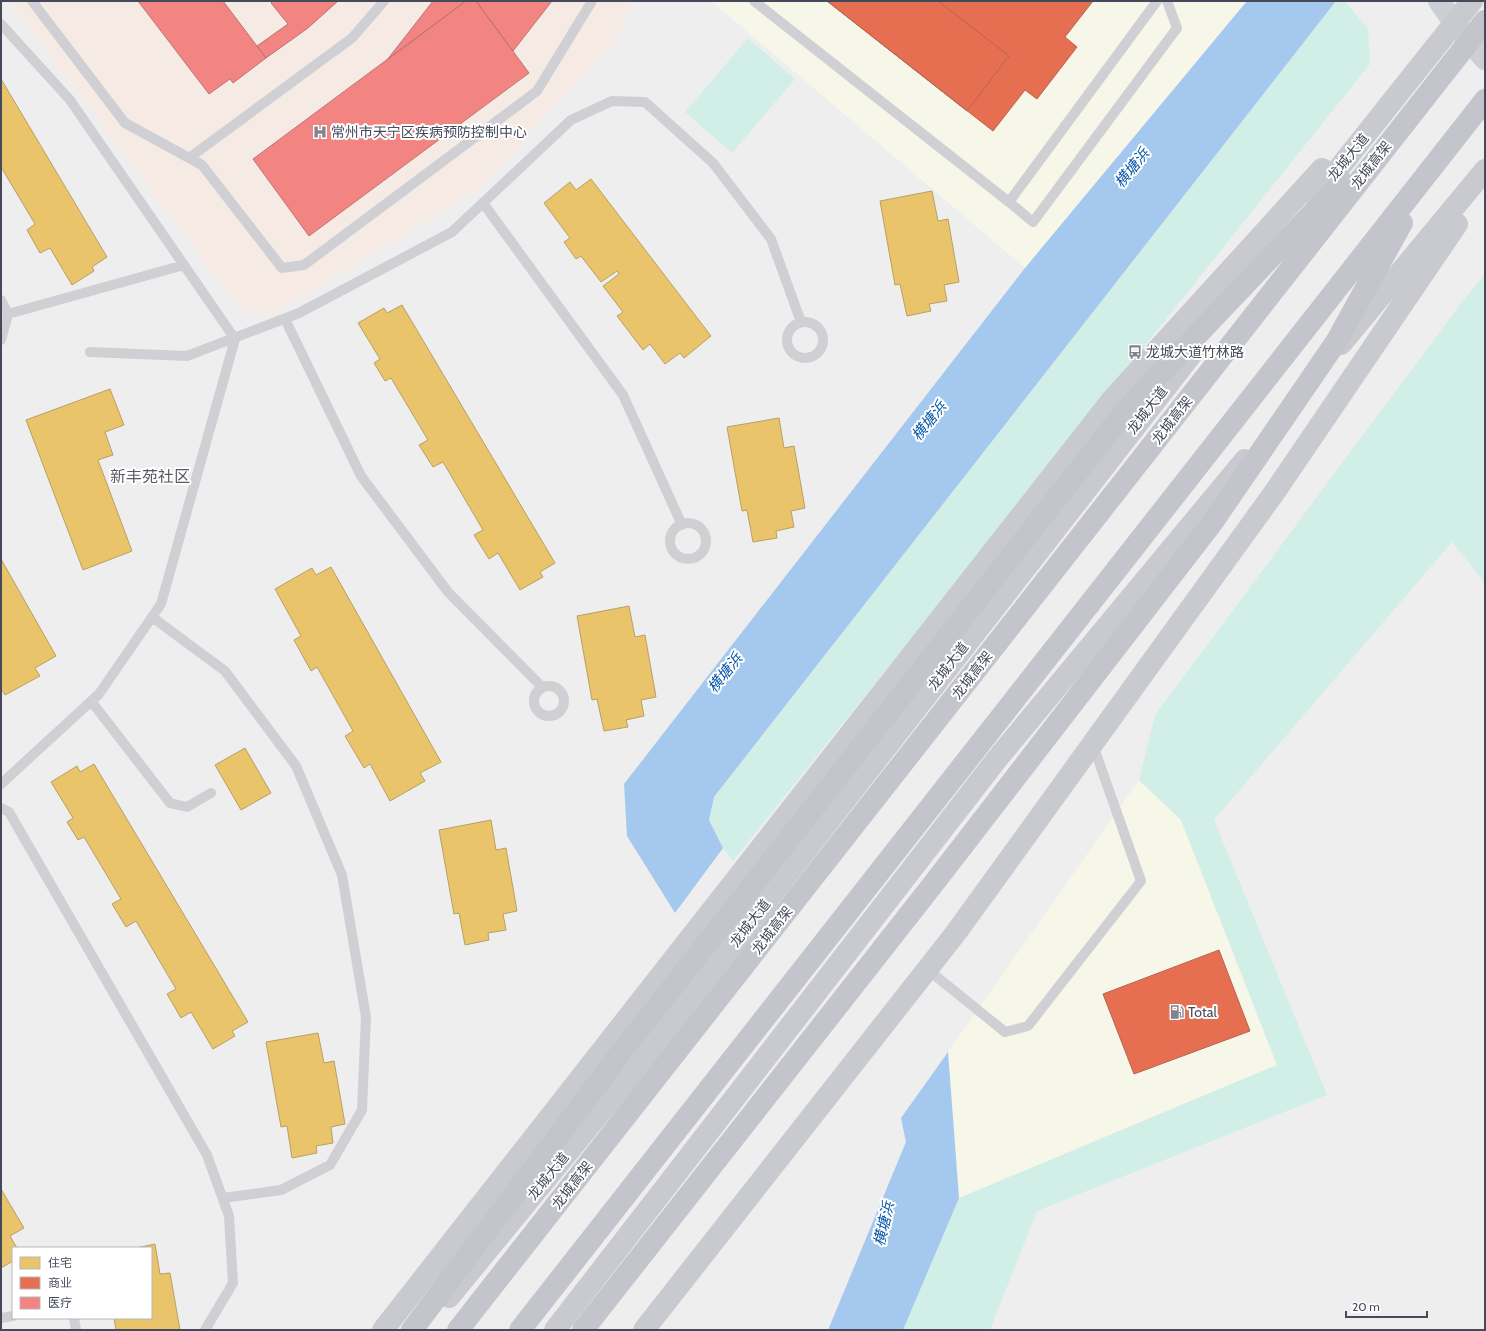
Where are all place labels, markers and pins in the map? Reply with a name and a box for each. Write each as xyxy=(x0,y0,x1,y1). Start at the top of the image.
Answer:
place label: 常州市天宁区疾病预防控制中心 xyxy=(331,123,527,141)
hospital icon: 常州市天宁区疾病预防控制中心 xyxy=(312,124,328,140)
place label: 龙城大道竹林路 xyxy=(1146,343,1244,361)
bus stop icon: 龙城大道竹林路 xyxy=(1127,344,1143,360)
place label: Total xyxy=(1188,1003,1217,1021)
fuel station icon: Total xyxy=(1169,1004,1185,1020)

